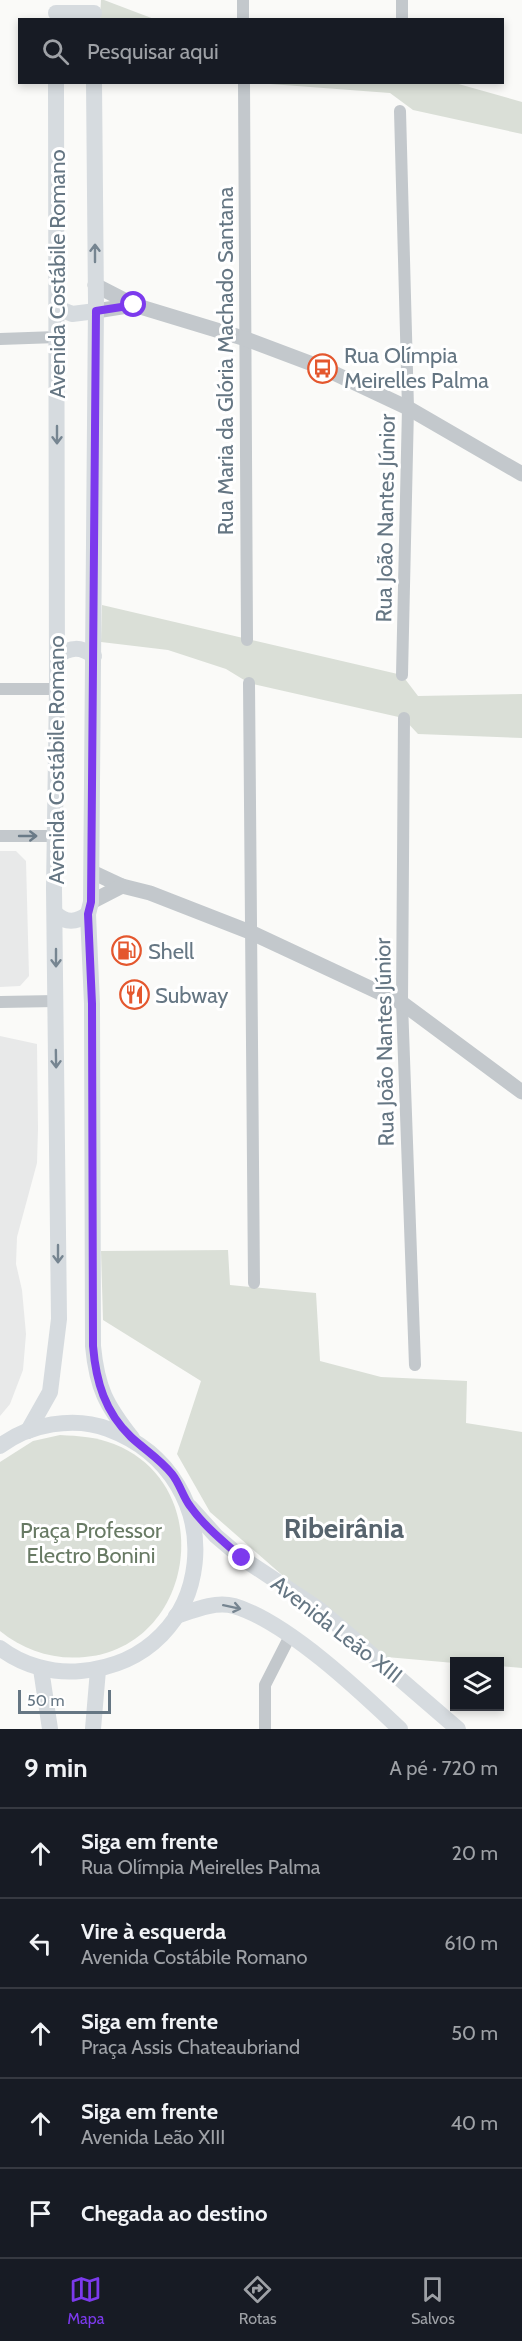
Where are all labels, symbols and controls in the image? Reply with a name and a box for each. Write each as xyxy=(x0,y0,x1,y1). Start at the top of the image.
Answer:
search box xyxy=(18,18,504,84)
icon: search xyxy=(39,35,72,68)
text: Pesquisar aqui xyxy=(87,38,219,65)
street label: Avenida Costábile Romano xyxy=(44,149,71,399)
street label: Rua Maria da Glória Machado Santana xyxy=(212,186,239,535)
one-way arrow xyxy=(89,243,101,263)
route start xyxy=(120,291,146,317)
place label: Rua Olímpia Meirelles Palma xyxy=(344,342,489,394)
bus stop icon: Rua Olímpia Meirelles Palma xyxy=(307,352,339,384)
street label: Rua João Nantes Júnior xyxy=(370,413,401,623)
one-way arrow xyxy=(51,424,63,444)
street label: Avenida Costábile Romano xyxy=(43,635,70,885)
one-way arrow xyxy=(17,830,37,842)
fuel station icon: Shell xyxy=(111,935,143,967)
street label: Rua João Nantes Júnior xyxy=(369,937,400,1146)
place label: Shell xyxy=(148,938,195,965)
one-way arrow xyxy=(50,947,62,967)
restaurant icon: Subway xyxy=(118,979,150,1011)
place label: Subway xyxy=(155,982,228,1009)
one-way arrow xyxy=(50,1049,62,1069)
one-way arrow xyxy=(52,1244,64,1264)
district label: Ribeirânia xyxy=(284,1511,404,1545)
park label: Praça Professor Electro Bonini xyxy=(20,1517,162,1569)
route end xyxy=(228,1544,254,1570)
street label: Avenida Leão XIII xyxy=(266,1570,408,1689)
one-way arrow xyxy=(222,1602,241,1614)
map controls xyxy=(450,1657,504,1711)
button: layers xyxy=(450,1657,504,1711)
scale bar xyxy=(18,1687,111,1714)
text: 50 m xyxy=(27,1691,64,1710)
text: 9 min xyxy=(24,1752,88,1784)
text: A pé · 720 m xyxy=(390,1756,498,1780)
text: Siga em frente xyxy=(81,1828,218,1855)
icon: ahead xyxy=(24,1837,57,1870)
text: 20 m xyxy=(452,1841,498,1865)
text: Rua Olímpia Meirelles Palma xyxy=(81,1855,320,1879)
text: Vire à esquerda xyxy=(81,1918,226,1945)
icon: left xyxy=(24,1927,57,1960)
text: 610 m xyxy=(444,1931,498,1955)
text: Avenida Costábile Romano xyxy=(81,1945,308,1969)
text: Siga em frente xyxy=(81,2008,218,2035)
icon: ahead xyxy=(24,2017,57,2050)
text: 50 m xyxy=(451,2021,498,2045)
text: Praça Assis Chateaubriand xyxy=(81,2035,300,2059)
text: Siga em frente xyxy=(81,2098,218,2125)
icon: ahead xyxy=(24,2107,57,2140)
text: 40 m xyxy=(450,2111,498,2135)
text: Avenida Leão XIII xyxy=(81,2125,225,2149)
icon: arrive xyxy=(24,2197,57,2230)
text: Chegada ao destino xyxy=(81,2200,267,2227)
tab: Mapa xyxy=(67,2273,104,2328)
tab: Rotas xyxy=(239,2273,277,2328)
tab: Salvos xyxy=(411,2273,455,2328)

